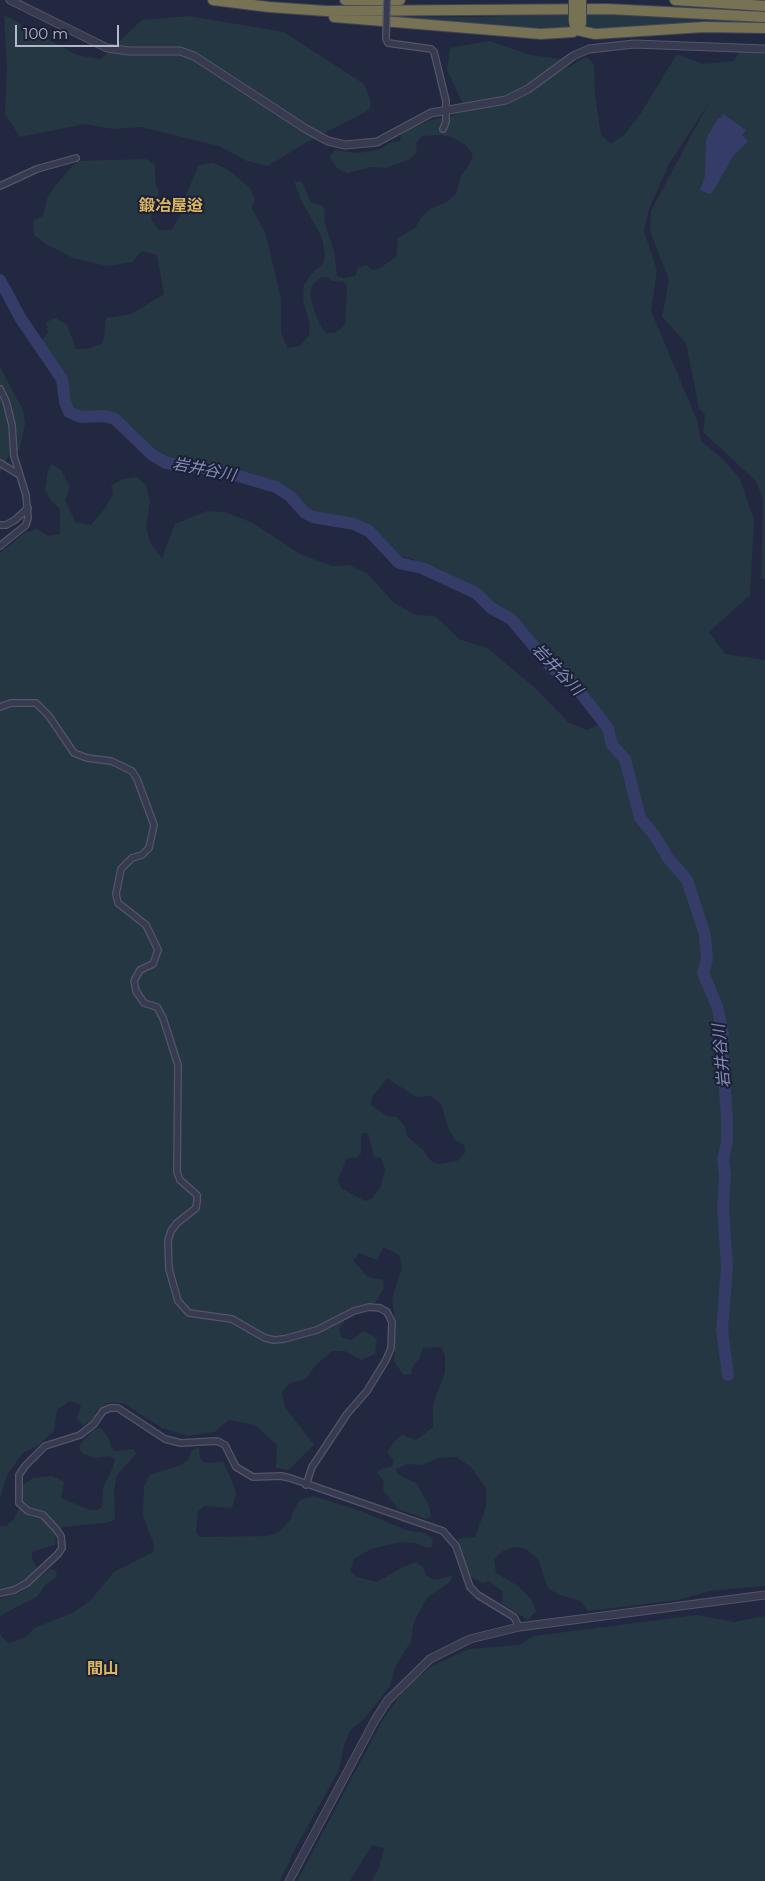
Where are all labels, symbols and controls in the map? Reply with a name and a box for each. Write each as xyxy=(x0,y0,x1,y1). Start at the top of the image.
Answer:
scale bar xyxy=(18,15,121,47)
text: 100 m xyxy=(23,24,68,43)
district label: 鍛冶屋逧 xyxy=(139,196,203,216)
water label: 岩井谷川 xyxy=(171,454,237,486)
water label: 岩井谷川 xyxy=(528,640,586,700)
water label: 岩井谷川 xyxy=(710,1023,734,1089)
district label: 間山 xyxy=(87,1659,119,1679)

